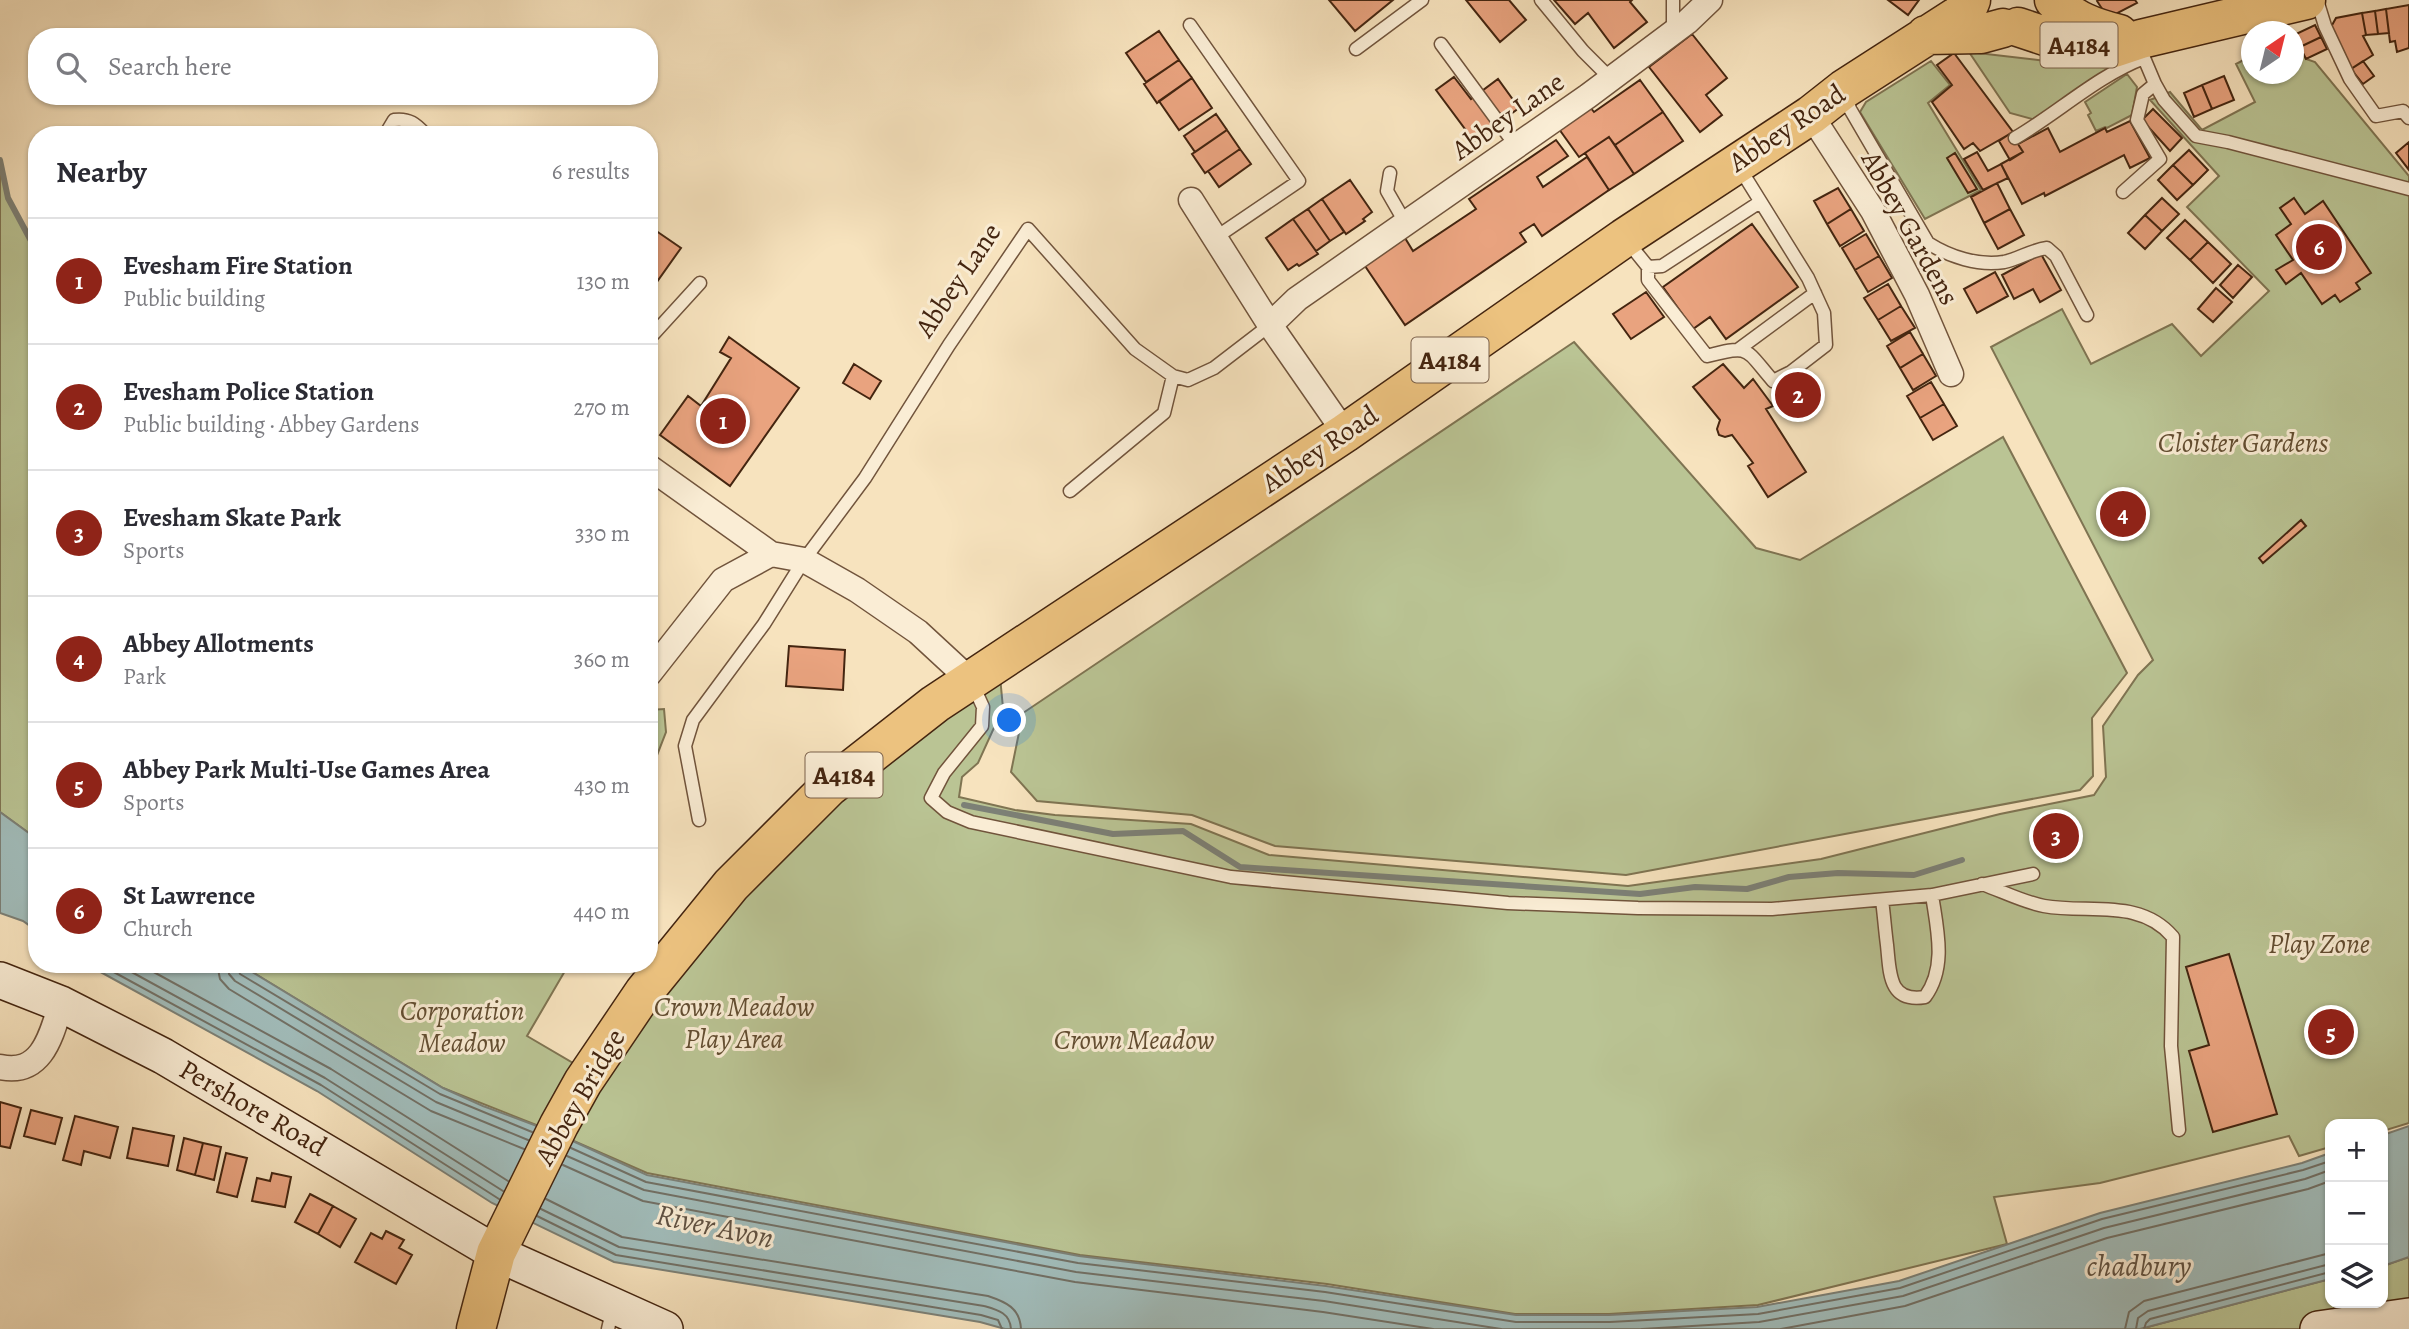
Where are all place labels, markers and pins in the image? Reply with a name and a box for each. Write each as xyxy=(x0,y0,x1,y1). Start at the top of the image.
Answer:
pin: 6 xyxy=(2296,221,2342,273)
pin: 2 xyxy=(1775,369,1821,421)
pin: 1 xyxy=(700,395,746,447)
pin: 4 xyxy=(2100,488,2146,540)
pin: 3 xyxy=(2033,810,2079,862)
pin: 5 xyxy=(2308,1006,2354,1058)

